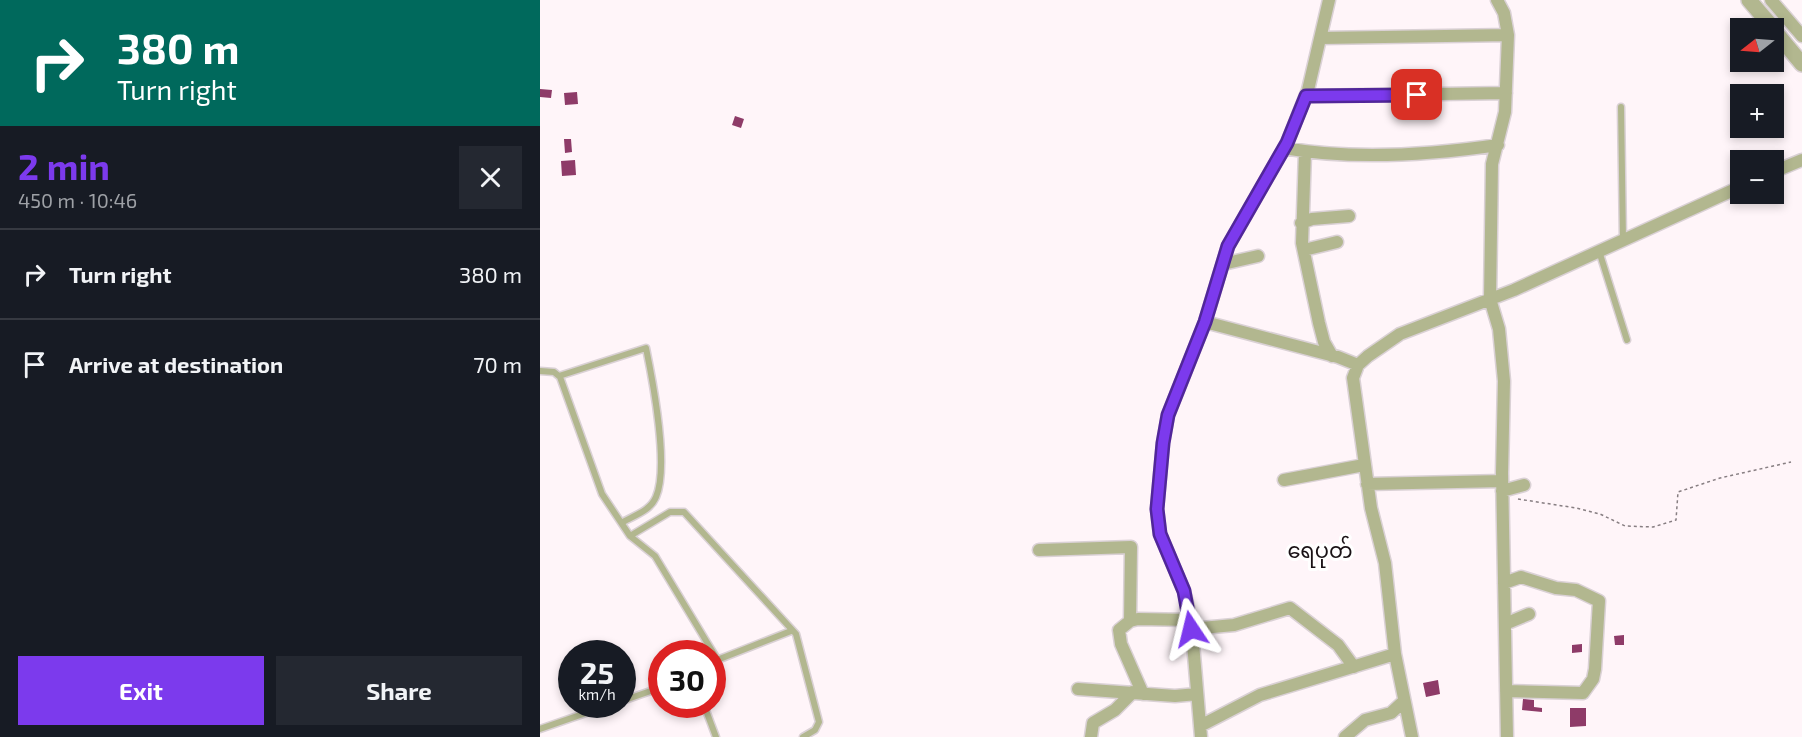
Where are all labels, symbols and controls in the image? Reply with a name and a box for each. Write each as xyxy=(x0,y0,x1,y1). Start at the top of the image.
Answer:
north arrow xyxy=(1730,18,1784,72)
map controls xyxy=(1730,18,1784,204)
text: 380 m xyxy=(117,22,240,72)
icon: right xyxy=(18,24,96,102)
pin xyxy=(1391,69,1442,120)
text: Turn right xyxy=(117,73,237,105)
icon: arrive xyxy=(1400,78,1433,111)
button: + xyxy=(1730,84,1784,138)
text: 2 min xyxy=(18,144,110,187)
button: close xyxy=(459,146,522,209)
button: − xyxy=(1730,150,1784,204)
text: 450 m · 10:46 xyxy=(18,188,137,212)
icon: right xyxy=(18,258,51,291)
text: Turn right xyxy=(69,261,171,287)
text: 380 m xyxy=(459,261,522,287)
icon: arrive xyxy=(18,348,51,381)
text: Arrive at destination xyxy=(69,351,283,377)
text: 70 m xyxy=(473,351,522,377)
district label: ရေပုတ် xyxy=(1287,535,1353,568)
position arrow xyxy=(1159,597,1223,661)
speed limit sign: 30 xyxy=(648,640,726,718)
text: 25 xyxy=(580,654,614,690)
button: Exit xyxy=(18,656,264,725)
button: Share xyxy=(276,656,522,725)
text: km/h xyxy=(578,685,616,703)

